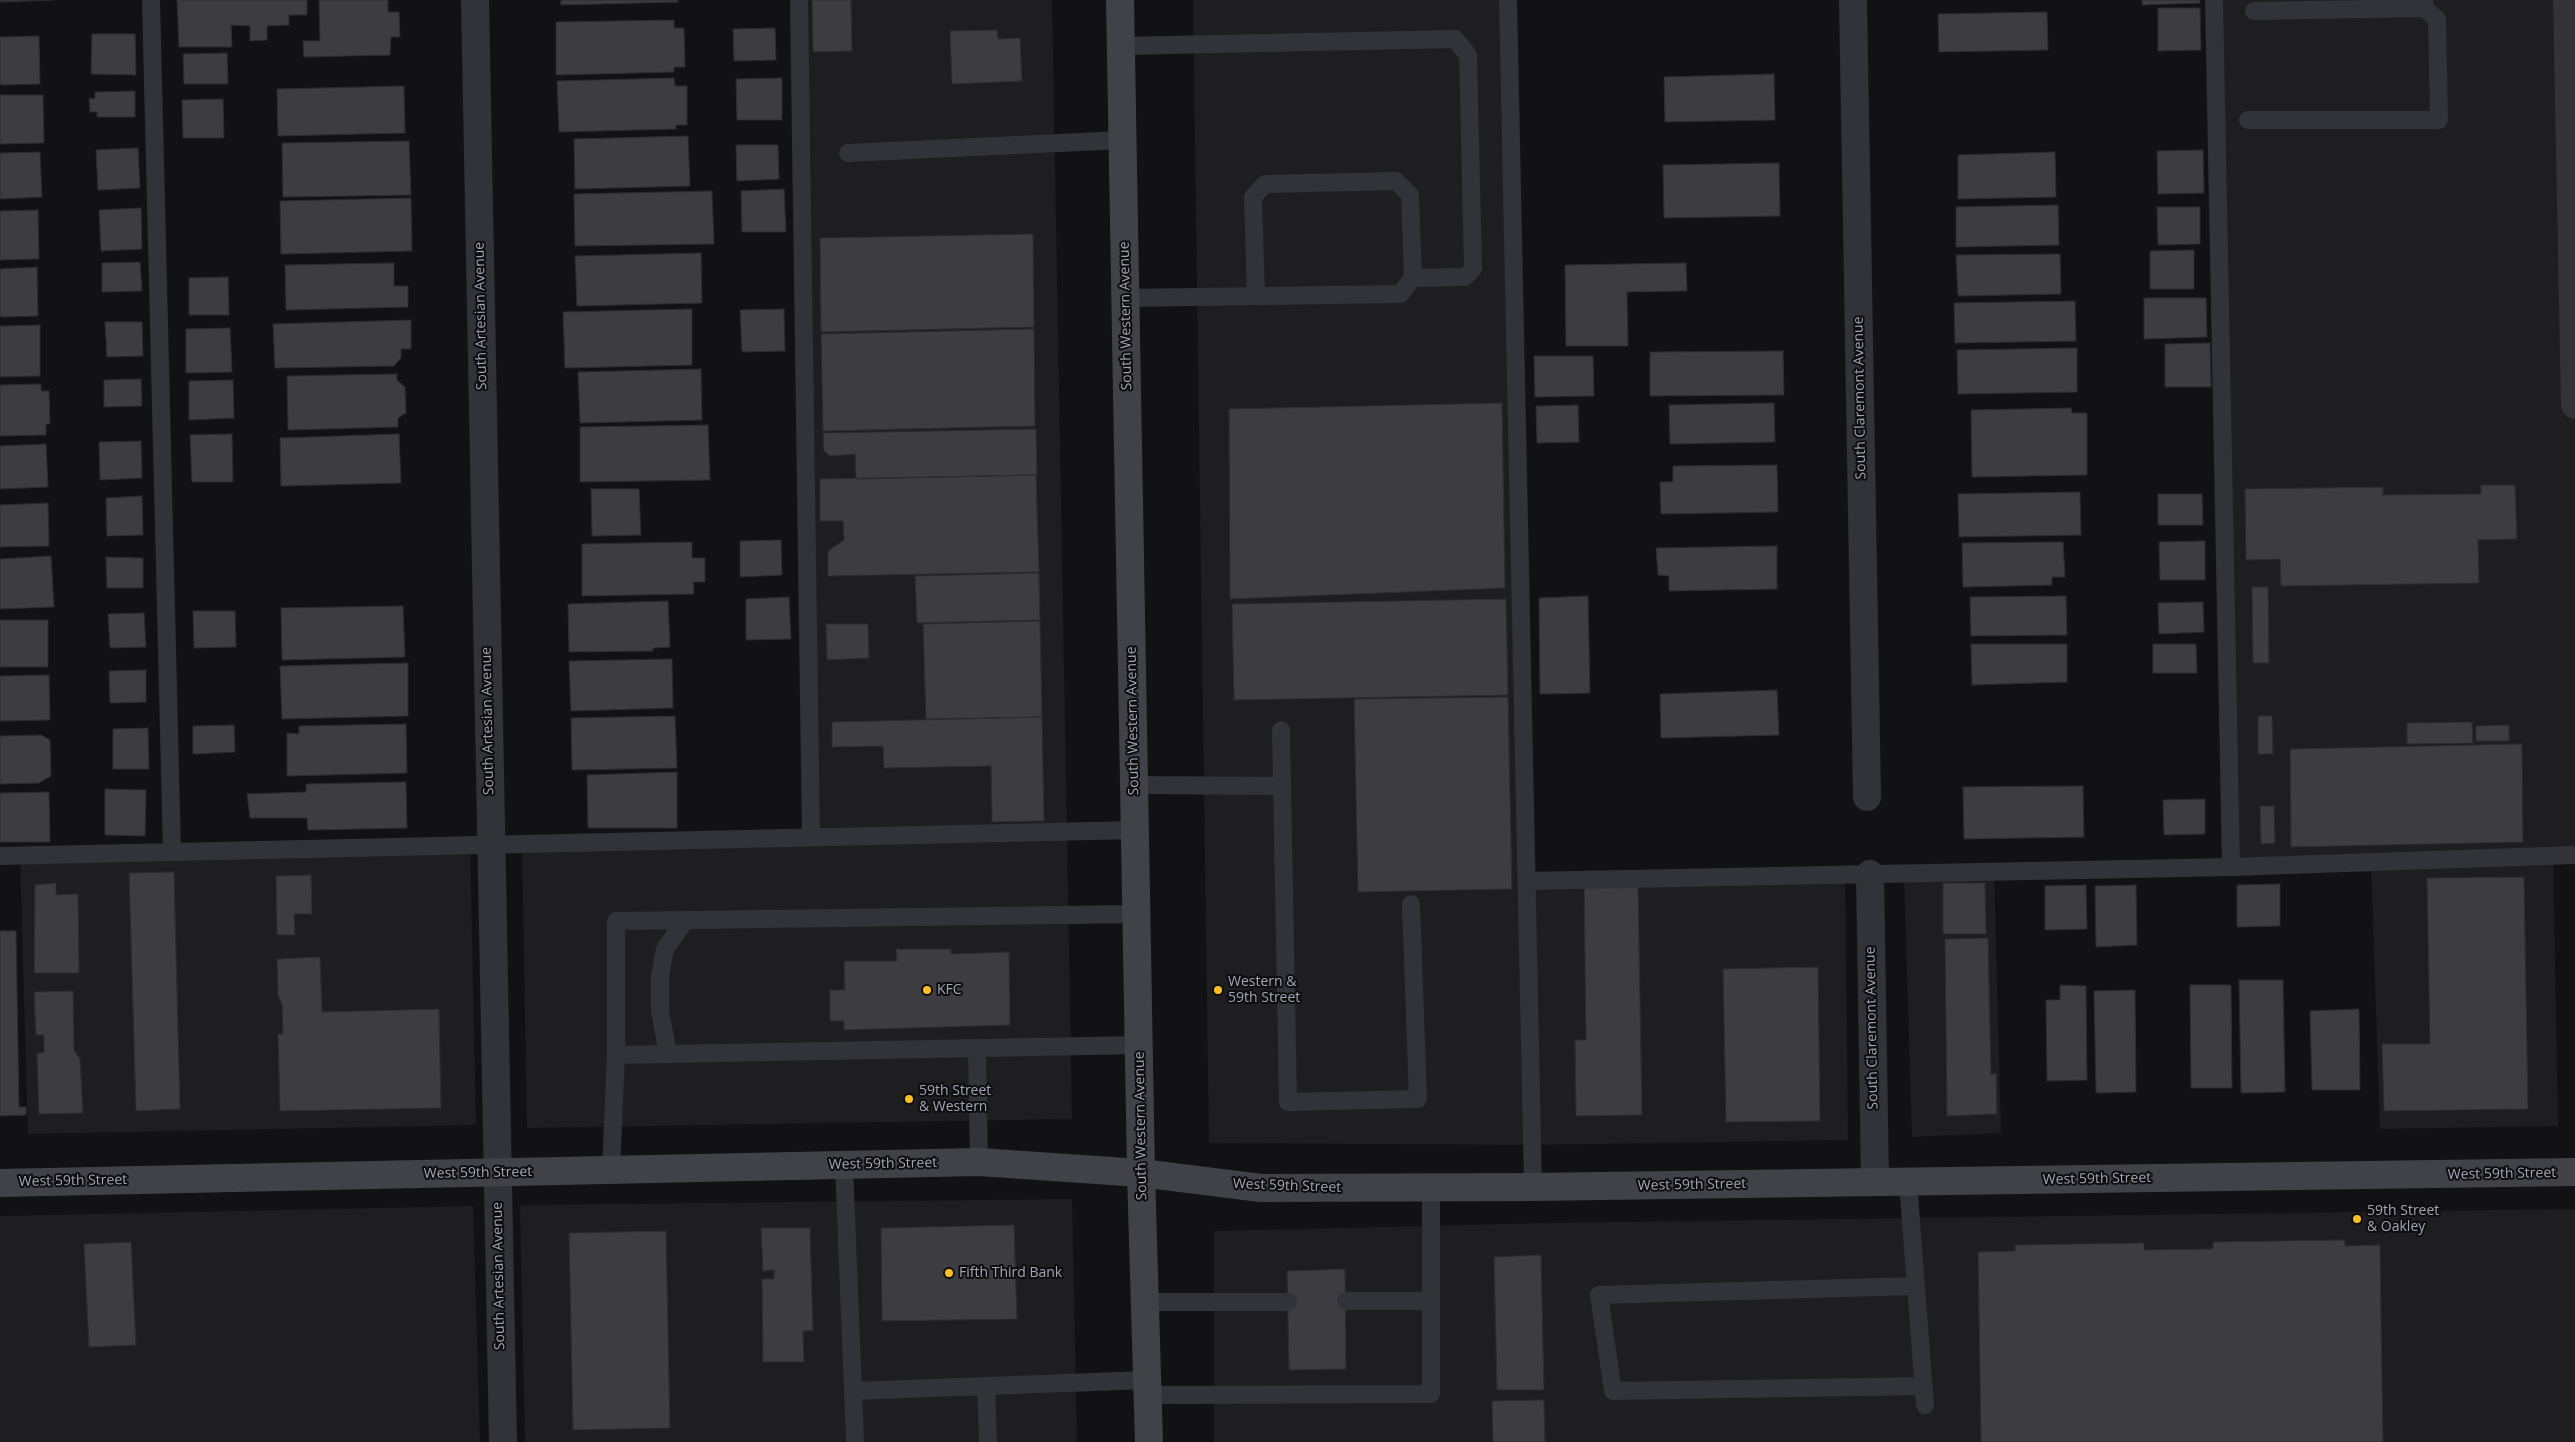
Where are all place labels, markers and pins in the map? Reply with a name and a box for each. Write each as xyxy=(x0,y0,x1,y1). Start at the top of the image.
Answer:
place label: Western & 59th Street xyxy=(1228,974,1300,1006)
place label: KFC xyxy=(937,982,962,998)
marker: KFC xyxy=(921,984,933,996)
marker: Western & 59th Street xyxy=(1212,984,1224,996)
place label: 59th Street & Western xyxy=(919,1083,991,1116)
marker: 59th Street & Western xyxy=(903,1093,915,1105)
place label: 59th Street & Oakley xyxy=(2367,1203,2439,1236)
marker: 59th Street & Oakley xyxy=(2351,1213,2363,1225)
place label: Fifth Third Bank xyxy=(959,1265,1062,1281)
marker: Fifth Third Bank xyxy=(943,1267,955,1279)

